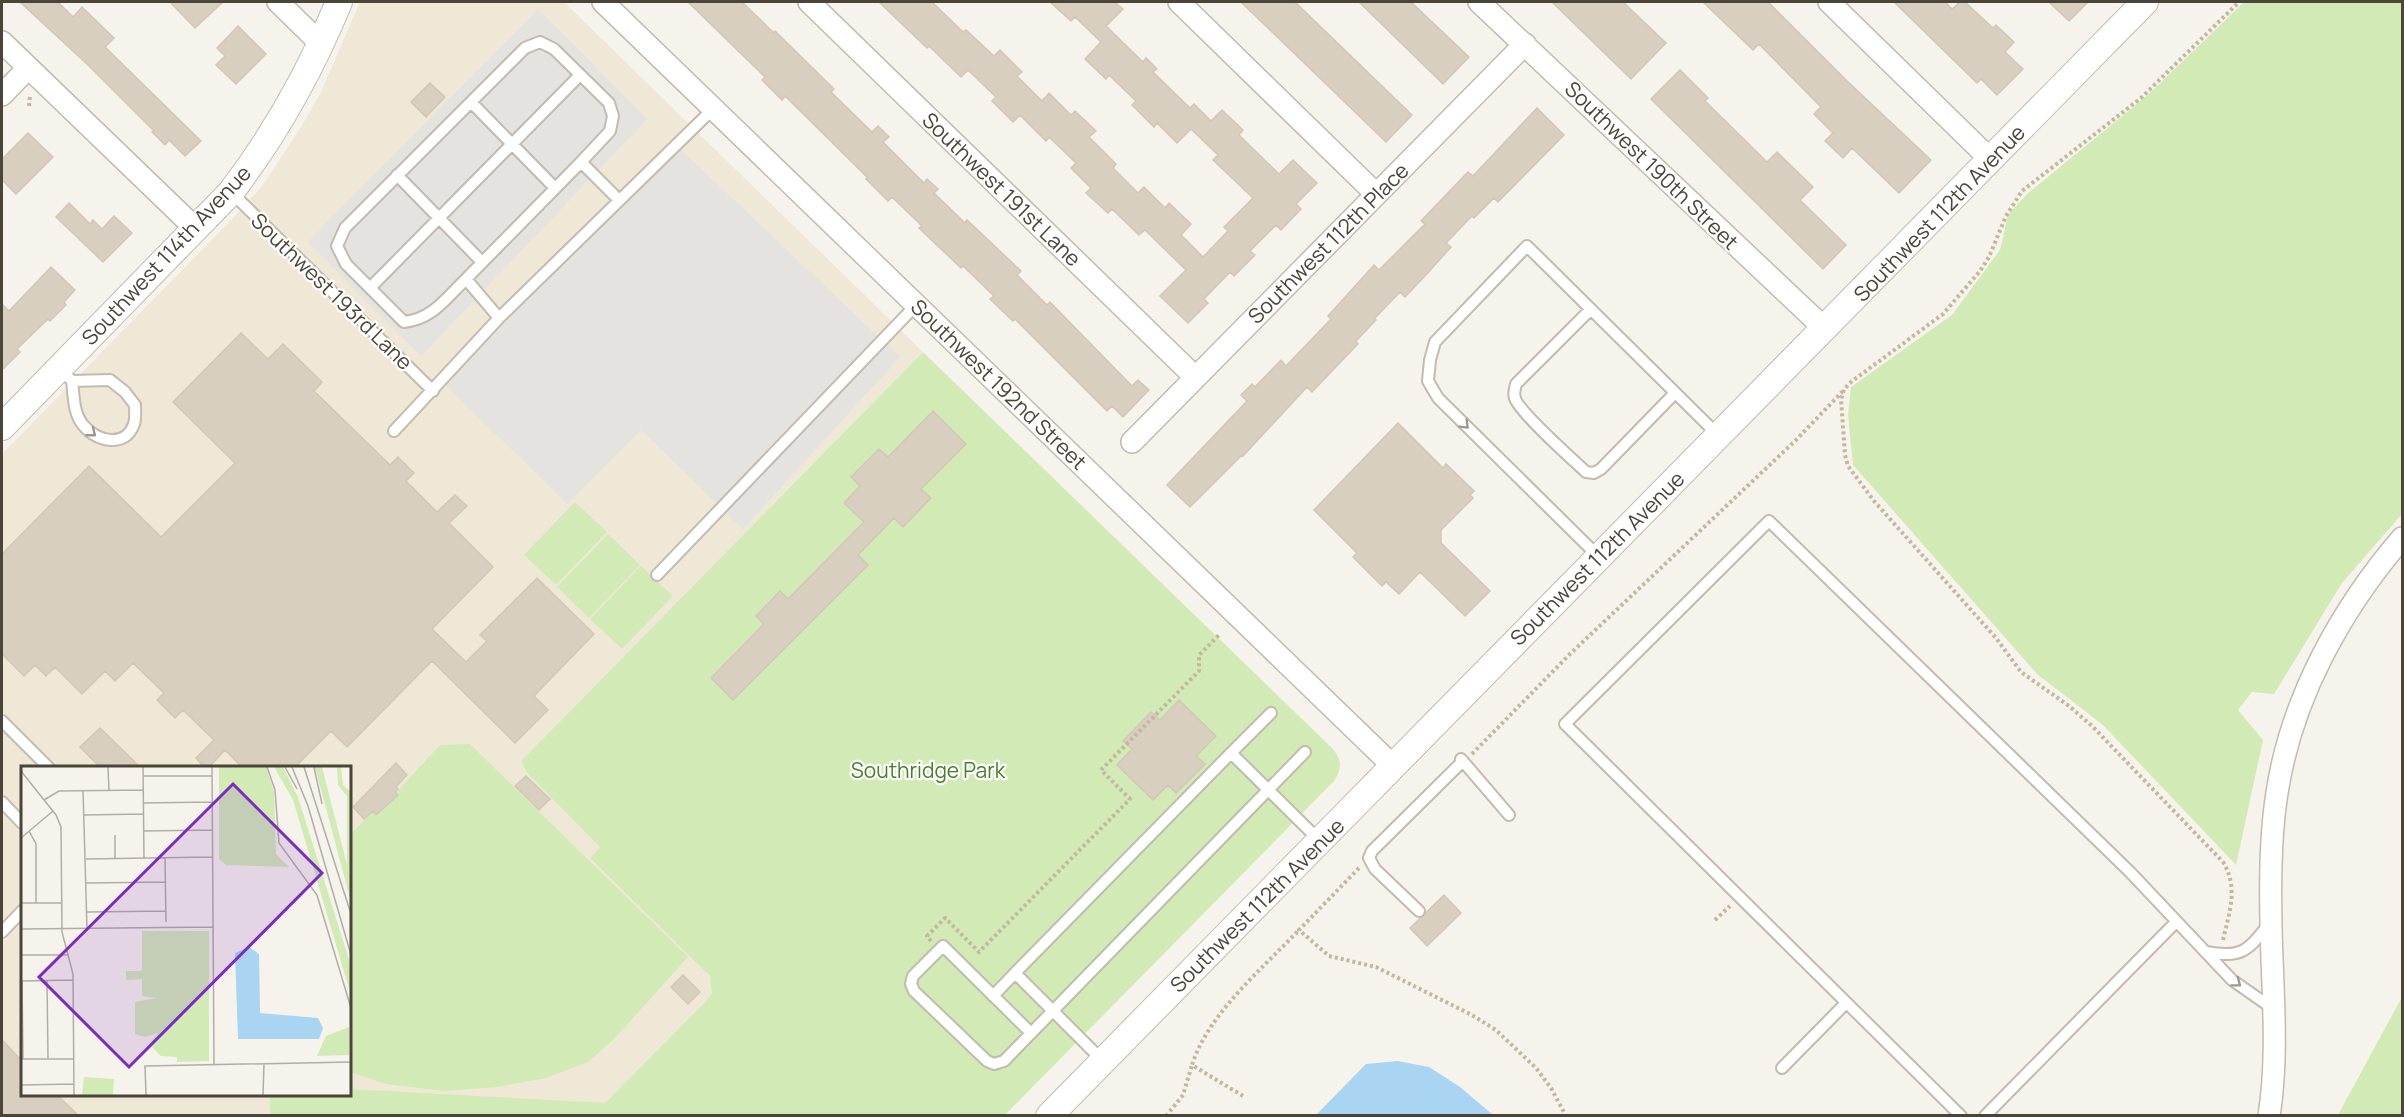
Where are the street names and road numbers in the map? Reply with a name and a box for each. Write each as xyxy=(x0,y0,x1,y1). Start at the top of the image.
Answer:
street label: Southwest 190th Street xyxy=(1559,75,1745,255)
street label: Southwest 191st Lane xyxy=(917,106,1087,272)
street label: Southwest 112th Avenue xyxy=(1847,119,2031,307)
street label: Southwest 112th Place xyxy=(1242,157,1414,329)
street label: Southwest 114th Avenue xyxy=(75,159,257,351)
street label: Southwest 193rd Lane xyxy=(245,207,419,375)
street label: Southwest 192nd Street xyxy=(905,293,1093,475)
street label: Southwest 112th Avenue xyxy=(1504,465,1690,651)
street label: Southwest 112th Avenue xyxy=(1164,812,1350,998)

